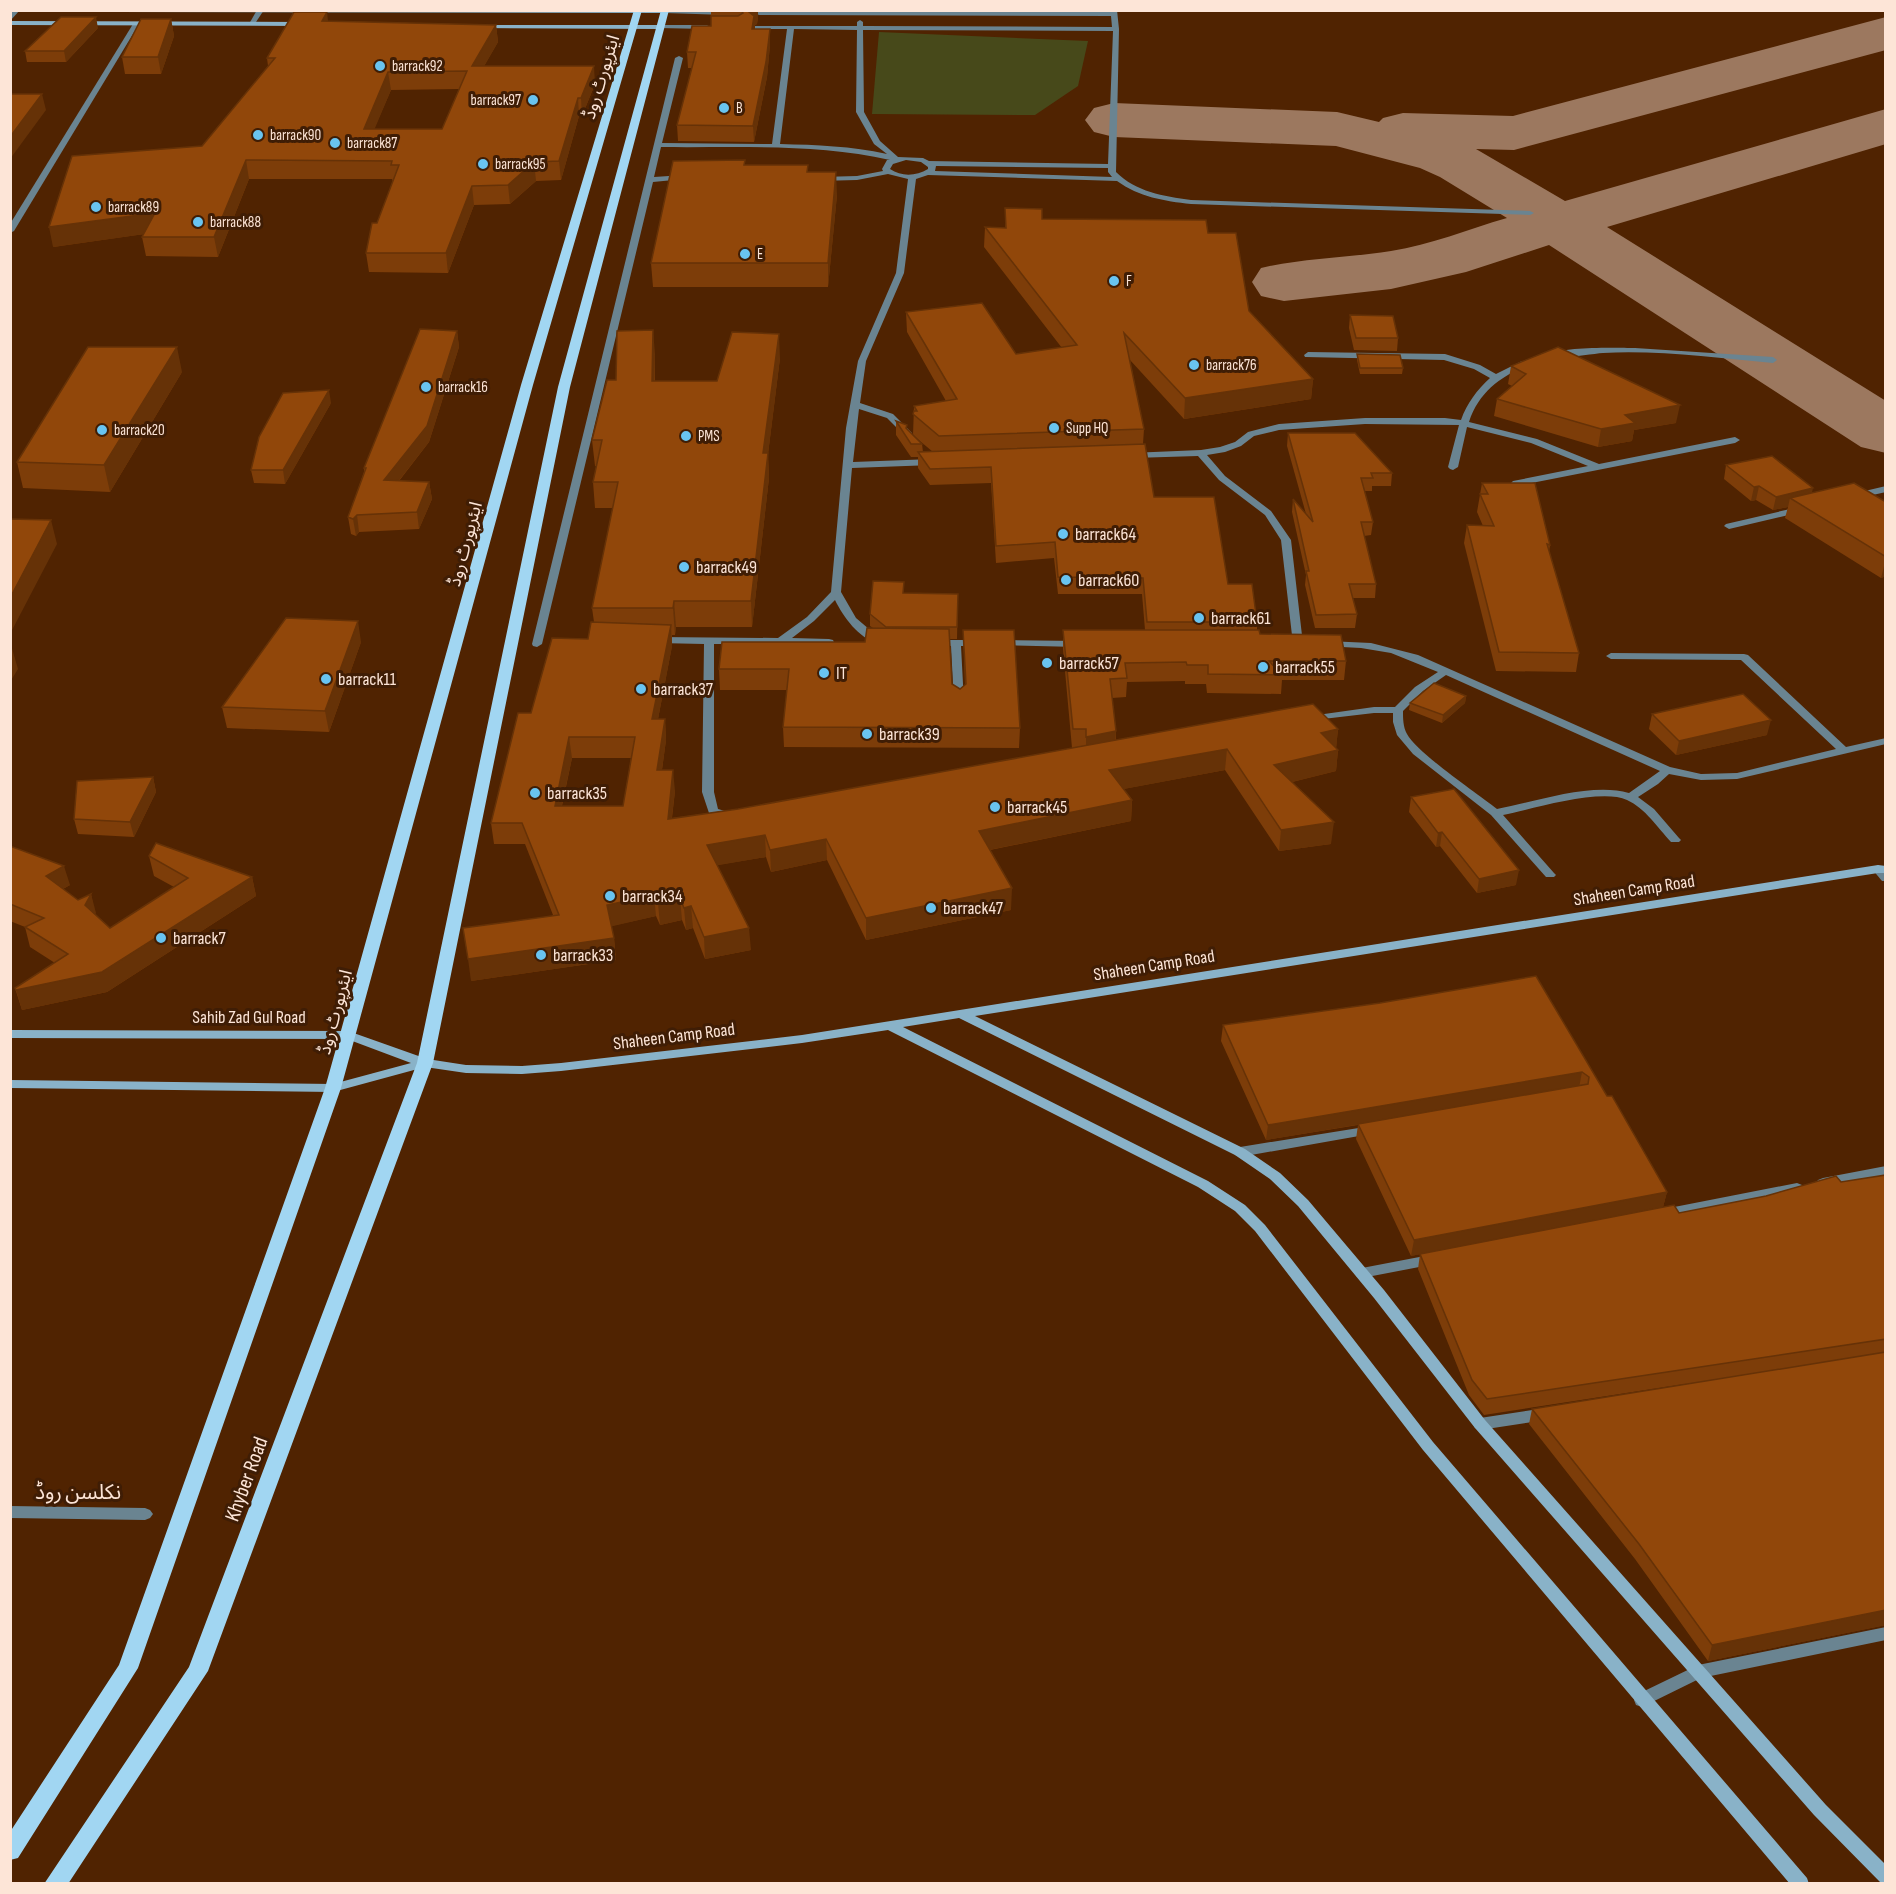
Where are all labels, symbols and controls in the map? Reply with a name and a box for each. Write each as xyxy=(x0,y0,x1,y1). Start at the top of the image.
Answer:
street label: ایئرپورٹ روڈ xyxy=(579,33,624,122)
place label: barrack92 xyxy=(392,57,443,76)
marker: barrack92 xyxy=(373,59,387,73)
place label: barrack97 xyxy=(471,91,521,110)
marker: barrack97 xyxy=(526,93,540,107)
place label: B xyxy=(736,99,743,118)
marker: B xyxy=(717,101,731,115)
place label: barrack90 xyxy=(270,126,321,145)
marker: barrack90 xyxy=(251,128,265,142)
place label: barrack87 xyxy=(347,134,397,153)
marker: barrack87 xyxy=(328,136,342,150)
place label: barrack95 xyxy=(495,155,545,174)
marker: barrack95 xyxy=(476,157,490,171)
place label: barrack89 xyxy=(108,198,159,217)
marker: barrack89 xyxy=(89,200,103,214)
place label: barrack88 xyxy=(210,213,261,232)
marker: barrack88 xyxy=(191,215,205,229)
place label: E xyxy=(757,245,763,264)
marker: E xyxy=(738,247,752,261)
place label: F xyxy=(1126,272,1132,291)
marker: F xyxy=(1107,274,1121,288)
place label: barrack76 xyxy=(1206,356,1256,375)
marker: barrack76 xyxy=(1187,358,1201,372)
place label: barrack16 xyxy=(438,378,488,397)
marker: barrack16 xyxy=(419,380,433,394)
place label: Supp HQ xyxy=(1066,419,1109,438)
place label: barrack20 xyxy=(114,421,165,440)
marker: Supp HQ xyxy=(1047,421,1061,435)
marker: barrack20 xyxy=(95,423,109,437)
place label: PMS xyxy=(698,427,720,446)
marker: PMS xyxy=(679,429,693,443)
street label: ایئرپورٹ روڈ xyxy=(444,499,487,589)
place label: barrack64 xyxy=(1075,524,1137,545)
marker: barrack64 xyxy=(1056,527,1070,541)
place label: barrack49 xyxy=(696,557,757,578)
marker: barrack49 xyxy=(677,560,691,574)
place label: barrack60 xyxy=(1078,570,1139,591)
marker: barrack60 xyxy=(1059,573,1073,587)
place label: barrack61 xyxy=(1211,608,1271,629)
marker: barrack61 xyxy=(1192,611,1206,625)
place label: barrack57 xyxy=(1059,653,1120,674)
marker: barrack57 xyxy=(1040,656,1054,670)
place label: barrack55 xyxy=(1275,657,1335,678)
marker: barrack55 xyxy=(1256,660,1270,674)
place label: IT xyxy=(836,663,847,684)
marker: IT xyxy=(817,666,831,680)
place label: barrack11 xyxy=(338,669,397,690)
marker: barrack11 xyxy=(319,672,333,686)
place label: barrack37 xyxy=(653,679,714,700)
marker: barrack37 xyxy=(634,682,648,696)
place label: barrack39 xyxy=(879,724,940,745)
marker: barrack39 xyxy=(860,727,874,741)
place label: barrack35 xyxy=(547,783,607,804)
marker: barrack35 xyxy=(528,786,542,800)
place label: barrack45 xyxy=(1007,797,1067,818)
marker: barrack45 xyxy=(988,800,1002,814)
street label: Shaheen Camp Road xyxy=(1572,871,1696,910)
place label: barrack34 xyxy=(622,886,683,907)
marker: barrack34 xyxy=(603,889,617,903)
place label: barrack47 xyxy=(943,898,1004,919)
marker: barrack47 xyxy=(924,901,938,915)
place label: barrack7 xyxy=(173,928,226,949)
marker: barrack7 xyxy=(154,931,168,945)
place label: barrack33 xyxy=(553,945,613,966)
street label: Shaheen Camp Road xyxy=(1092,946,1216,985)
marker: barrack33 xyxy=(534,948,548,962)
street label: ایئرپورٹ روڈ xyxy=(314,967,357,1057)
street label: Sahib Zad Gul Road xyxy=(192,1007,306,1028)
street label: Shaheen Camp Road xyxy=(612,1019,736,1054)
street label: Khyber Road xyxy=(220,1433,273,1525)
street label: نکلسن روڈ xyxy=(35,1480,121,1505)

